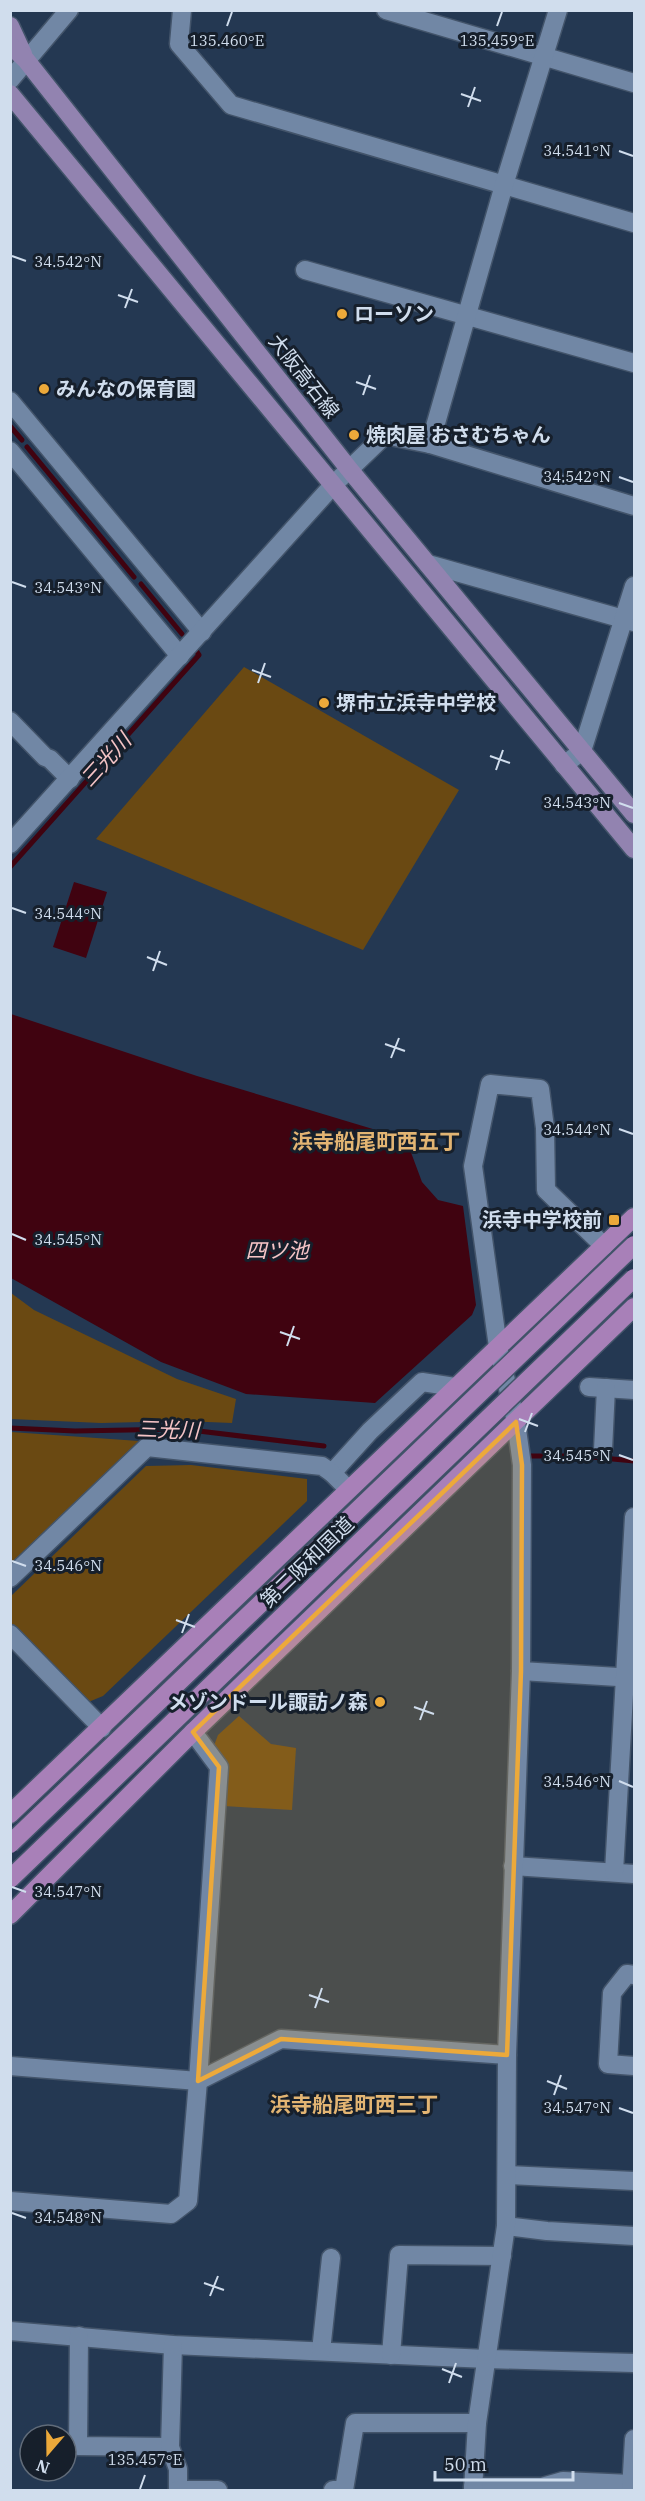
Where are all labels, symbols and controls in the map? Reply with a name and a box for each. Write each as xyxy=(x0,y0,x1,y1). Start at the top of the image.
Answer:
text: 135.460°E xyxy=(190,31,264,50)
text: 135.459°E xyxy=(460,31,534,50)
text: 34.541°N xyxy=(543,141,611,160)
text: 34.542°N xyxy=(34,252,102,271)
place label: ローソン xyxy=(354,300,434,327)
marker: ローソン xyxy=(335,307,349,321)
street label: 大阪高石線 xyxy=(263,328,346,423)
place label: みんなの保育園 xyxy=(56,375,196,402)
marker: みんなの保育園 xyxy=(37,382,51,396)
place label: 焼肉屋 おさむちゃん xyxy=(366,421,551,448)
marker: 焼肉屋 おさむちゃん xyxy=(347,428,361,442)
text: 34.542°N xyxy=(543,467,611,486)
text: 34.543°N xyxy=(34,578,102,597)
place label: 堺市立浜寺中学校 xyxy=(336,689,496,716)
marker: 堺市立浜寺中学校 xyxy=(317,696,331,710)
water label: 三光川 xyxy=(74,725,138,792)
text: 34.543°N xyxy=(543,793,611,812)
text: 34.544°N xyxy=(34,904,102,923)
text: 34.544°N xyxy=(543,1120,611,1139)
district label: 浜寺船尾町西五丁 xyxy=(292,1127,460,1155)
place label: 浜寺中学校前 xyxy=(482,1206,602,1233)
marker: 浜寺中学校前 xyxy=(607,1213,621,1227)
text: 34.545°N xyxy=(34,1230,102,1249)
water label: 四ツ池 xyxy=(246,1236,310,1264)
water label: 三光川 xyxy=(136,1414,202,1444)
text: 34.545°N xyxy=(543,1446,611,1465)
street label: 第二阪和国道 xyxy=(254,1510,359,1613)
text: 34.546°N xyxy=(34,1556,102,1575)
place label: メゾンドール諏訪ノ森 xyxy=(168,1688,368,1715)
marker: メゾンドール諏訪ノ森 xyxy=(373,1695,387,1709)
text: 34.546°N xyxy=(543,1772,611,1791)
text: 34.547°N xyxy=(34,1882,102,1901)
district label: 浜寺船尾町西三丁 xyxy=(270,2090,438,2118)
text: 34.547°N xyxy=(543,2098,611,2117)
text: 34.548°N xyxy=(34,2208,102,2227)
north arrow xyxy=(18,2423,78,2483)
scale bar xyxy=(435,2444,573,2482)
text: 135.457°E xyxy=(108,2450,182,2469)
text: 50 m xyxy=(444,2453,487,2476)
text: N xyxy=(34,2456,52,2479)

